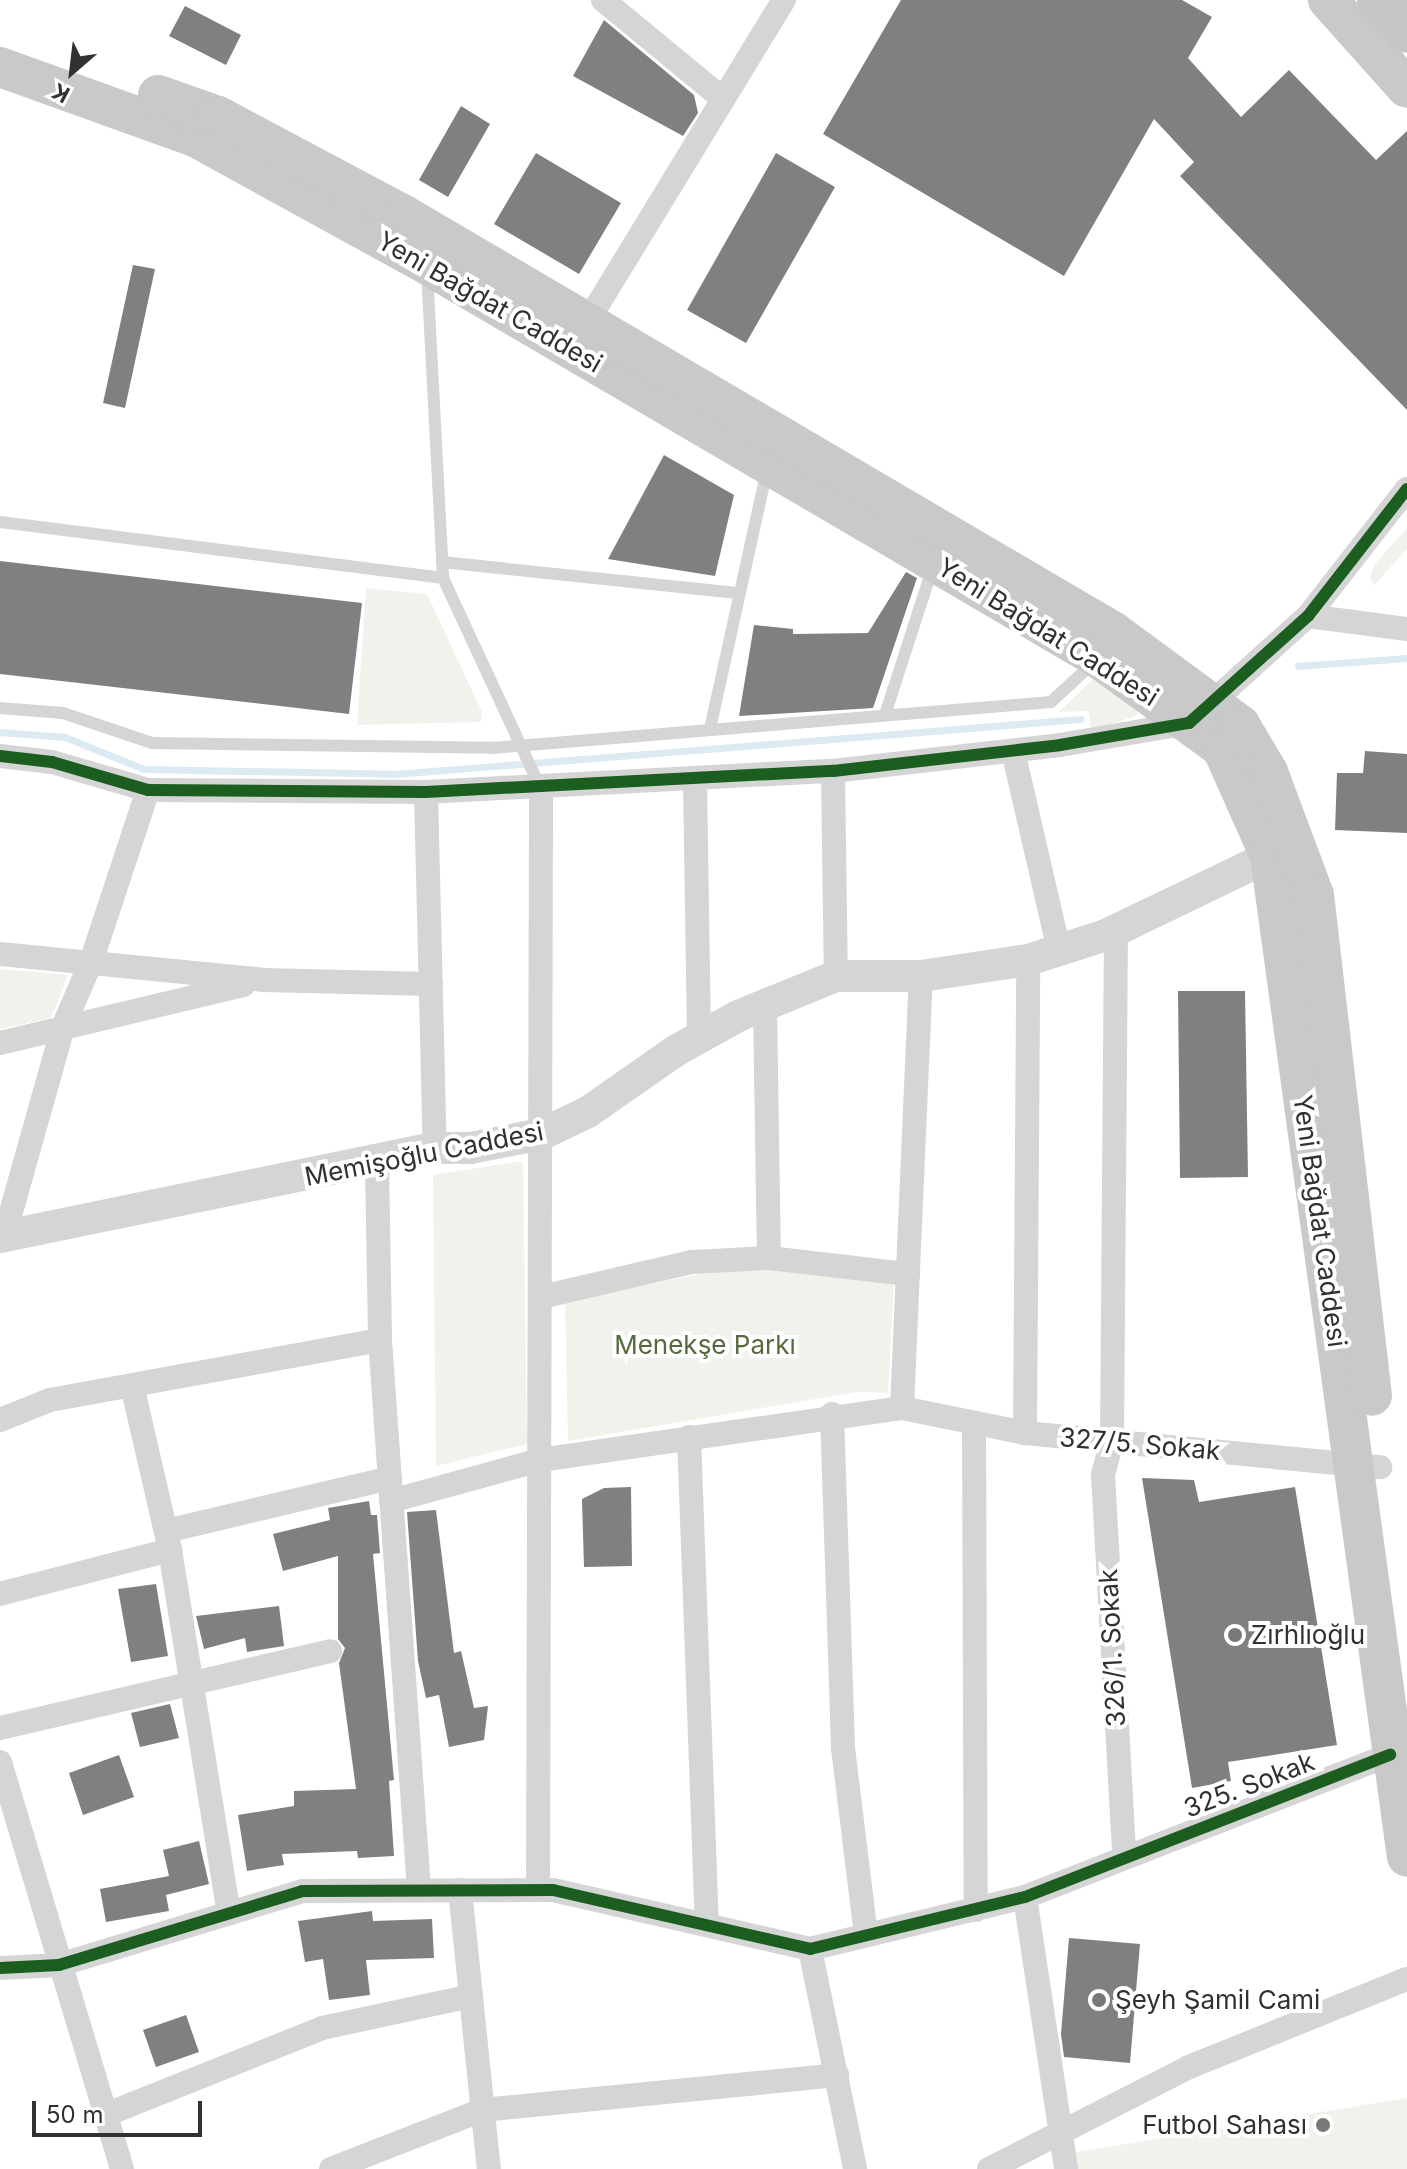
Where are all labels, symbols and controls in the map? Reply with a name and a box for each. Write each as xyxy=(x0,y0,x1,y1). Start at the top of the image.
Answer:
north arrow xyxy=(32,32,112,112)
text: K xyxy=(48,78,74,108)
street label: Yeni Bağdat Caddesi xyxy=(372,225,608,379)
street label: Yeni Bağdat Caddesi xyxy=(932,551,1164,713)
street label: Yeni Bağdat Caddesi xyxy=(1287,1093,1353,1349)
street label: Memişoğlu Caddesi xyxy=(302,1116,546,1192)
park label: Menekşe Parkı xyxy=(614,1329,796,1361)
street label: 327/5. Sokak xyxy=(1058,1421,1222,1467)
street label: 326/1. Sokak xyxy=(1092,1568,1132,1728)
place label: Zırhlıoğlu xyxy=(1251,1619,1365,1651)
marker: Zırhlıoğlu xyxy=(1226,1626,1244,1644)
street label: 325. Sokak xyxy=(1179,1746,1319,1824)
place label: Şeyh Şamil Cami xyxy=(1115,1984,1320,2016)
marker: Şeyh Şamil Cami xyxy=(1090,1991,1108,2009)
scale bar xyxy=(36,2085,206,2135)
text: 50 m xyxy=(46,2100,104,2129)
place label: Futbol Sahası xyxy=(1142,2109,1307,2141)
marker: Futbol Sahası xyxy=(1314,2116,1332,2134)

